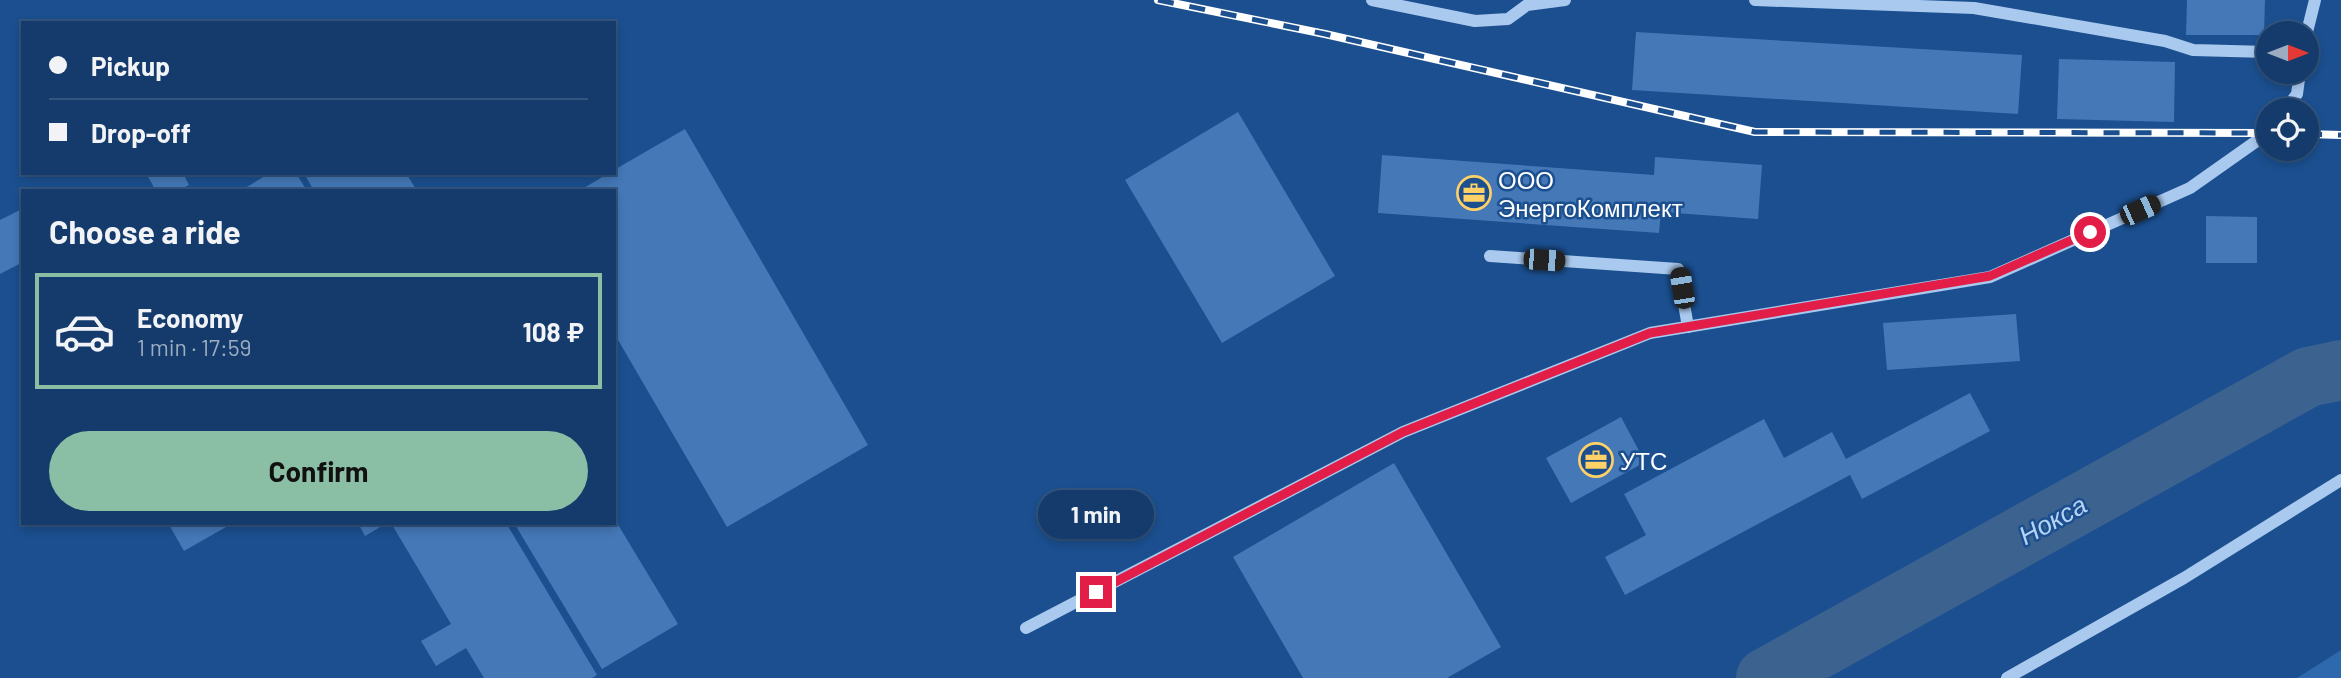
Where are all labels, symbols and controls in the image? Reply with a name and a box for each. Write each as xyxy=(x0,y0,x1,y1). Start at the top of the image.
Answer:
north arrow xyxy=(2256,21,2319,84)
map controls xyxy=(2256,21,2319,161)
text: Pickup xyxy=(91,50,170,81)
button: locate xyxy=(2256,98,2319,161)
text: Drop-off xyxy=(91,117,191,148)
place label: ООО ЭнергоКомплект xyxy=(1498,165,1683,222)
office icon: ООО ЭнергоКомплект xyxy=(1455,174,1493,212)
car xyxy=(2117,192,2164,228)
text: Choose a ride xyxy=(49,212,241,250)
route start xyxy=(2074,216,2106,248)
car xyxy=(1523,248,1566,272)
car xyxy=(1669,266,1696,310)
icon: car xyxy=(53,300,116,363)
text: Economy xyxy=(137,302,243,333)
text: 108 ₽ xyxy=(522,316,584,347)
text: 1 min · 17:59 xyxy=(137,333,252,361)
button: Confirm xyxy=(49,431,588,511)
office icon: УТС xyxy=(1577,441,1615,479)
place label: УТС xyxy=(1620,446,1667,475)
water label: Нокса xyxy=(2013,488,2091,550)
callout: 1 min xyxy=(1038,490,1154,540)
text: 1 min xyxy=(1071,500,1121,528)
route end xyxy=(1080,576,1112,608)

